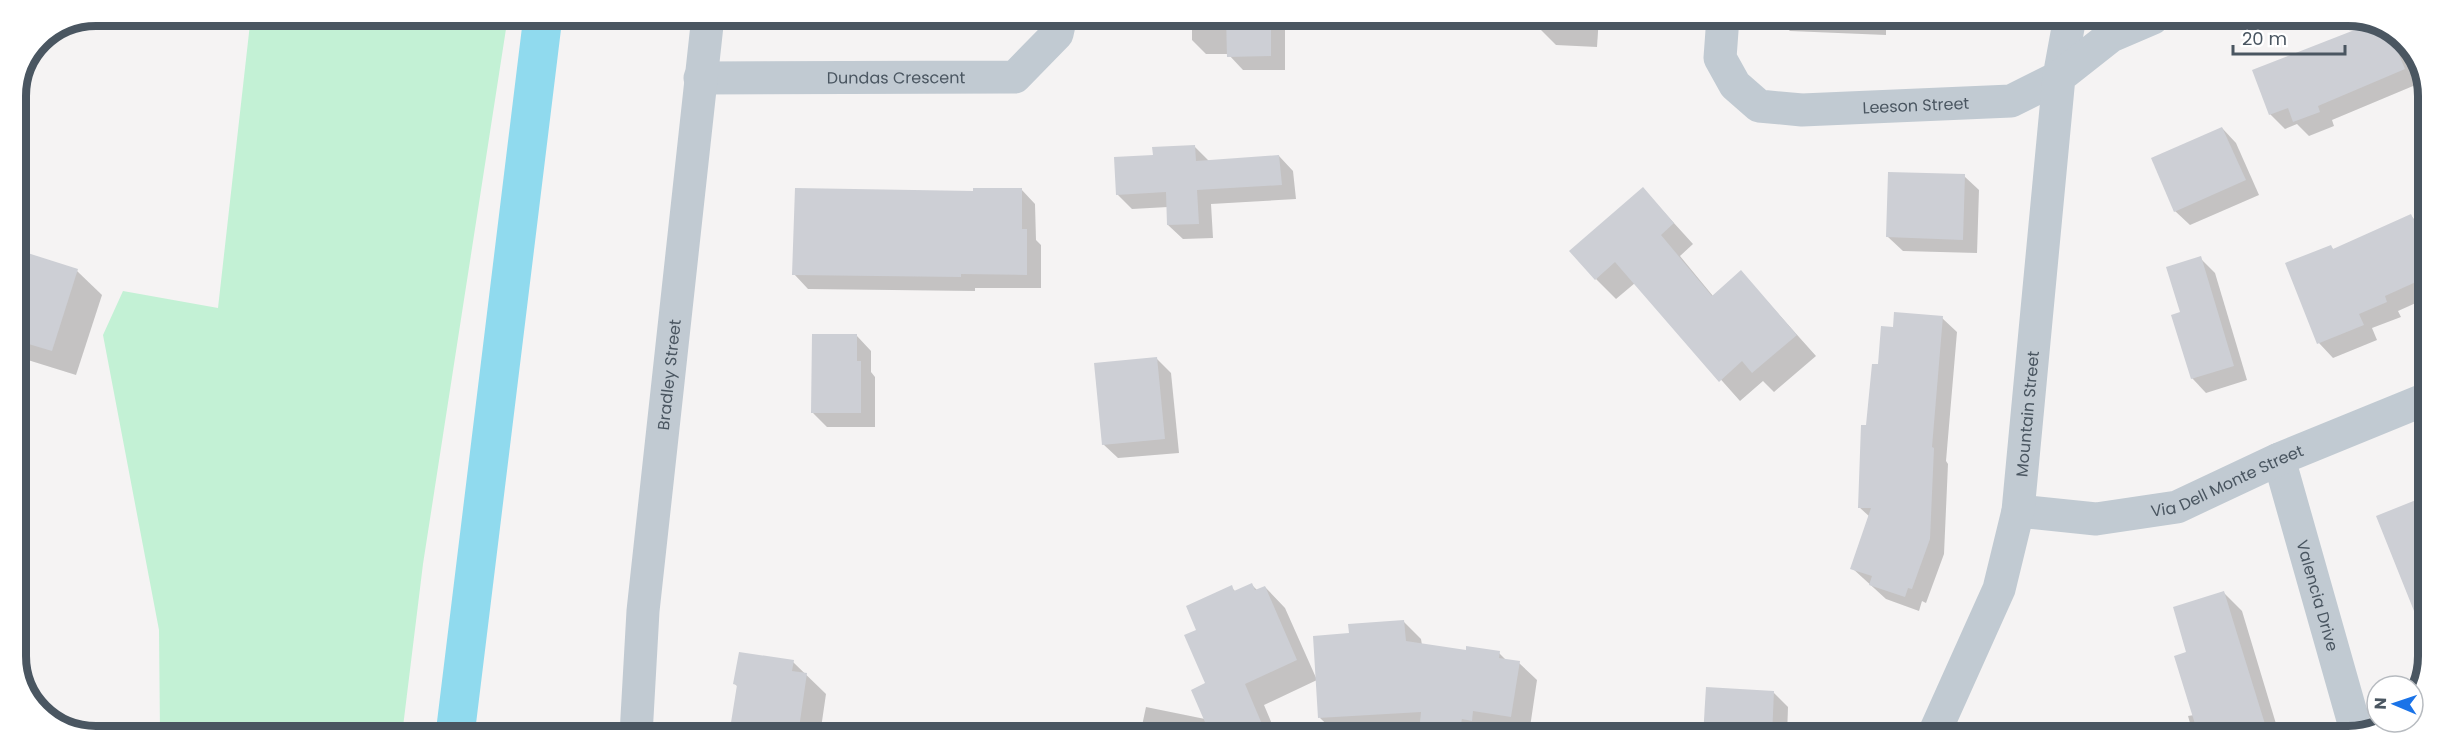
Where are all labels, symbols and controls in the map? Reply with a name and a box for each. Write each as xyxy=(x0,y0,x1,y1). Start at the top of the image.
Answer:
scale bar xyxy=(2233,18,2346,56)
text: 20 m xyxy=(2242,26,2287,51)
street label: Dundas Crescent xyxy=(827,66,965,90)
street label: Leeson Street xyxy=(1862,92,1970,119)
street label: Bradley Street xyxy=(652,318,687,431)
street label: Mountain Street xyxy=(2010,350,2045,478)
street label: Via Dell Monte Street xyxy=(2149,439,2307,523)
street label: Valencia Drive xyxy=(2291,537,2344,654)
north arrow xyxy=(2365,674,2425,734)
text: N xyxy=(2369,697,2392,710)

